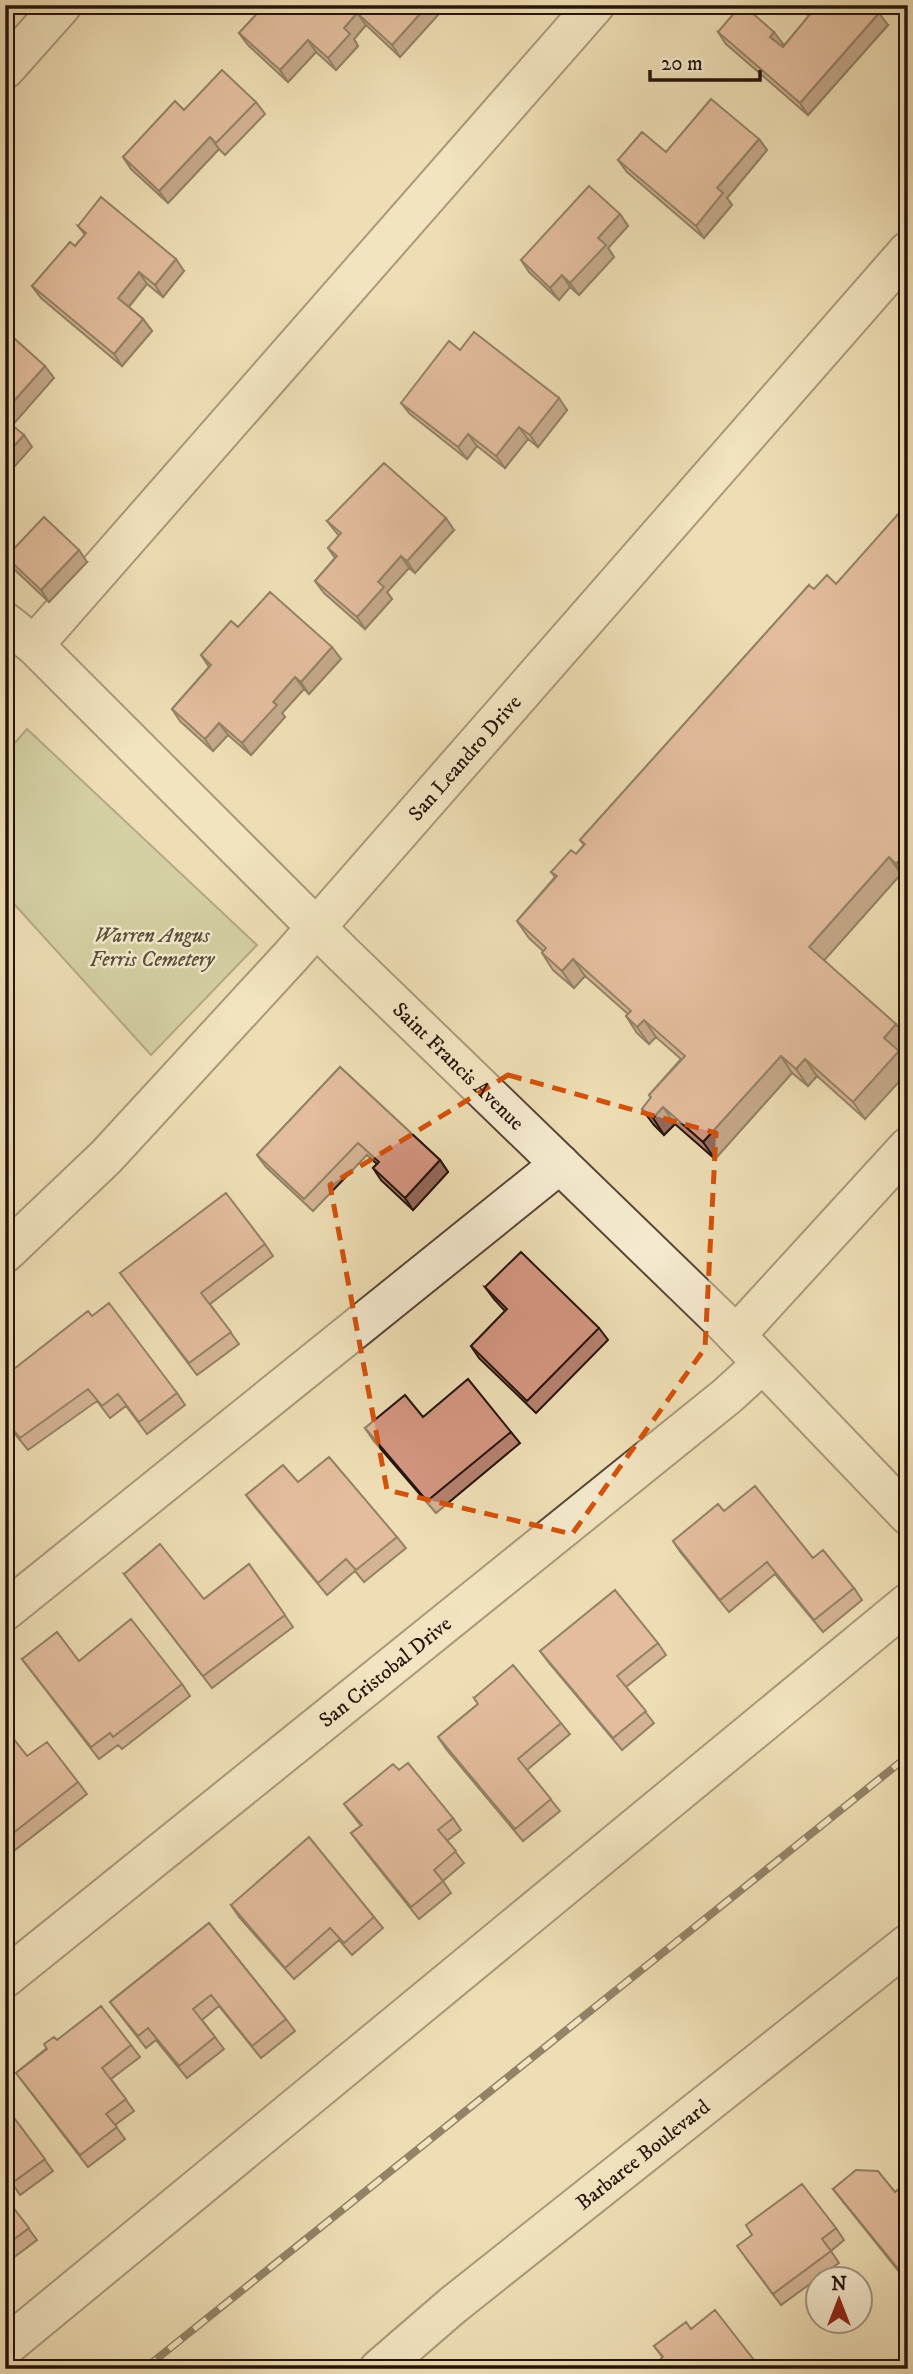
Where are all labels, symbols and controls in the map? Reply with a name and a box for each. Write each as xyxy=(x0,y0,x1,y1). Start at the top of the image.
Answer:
scale bar xyxy=(650,38,761,82)
text: 20 m xyxy=(661,51,703,77)
street label: San Leandro Drive xyxy=(403,690,528,827)
park label: Warren Angus Ferris Cemetery xyxy=(90,923,216,973)
street label: Saint Francis Avenue xyxy=(387,997,530,1137)
street label: San Cristobal Drive xyxy=(314,1611,457,1734)
street label: Barbaree Boulevard xyxy=(571,2094,716,2216)
north arrow xyxy=(804,2266,874,2336)
text: N xyxy=(831,2273,847,2296)

